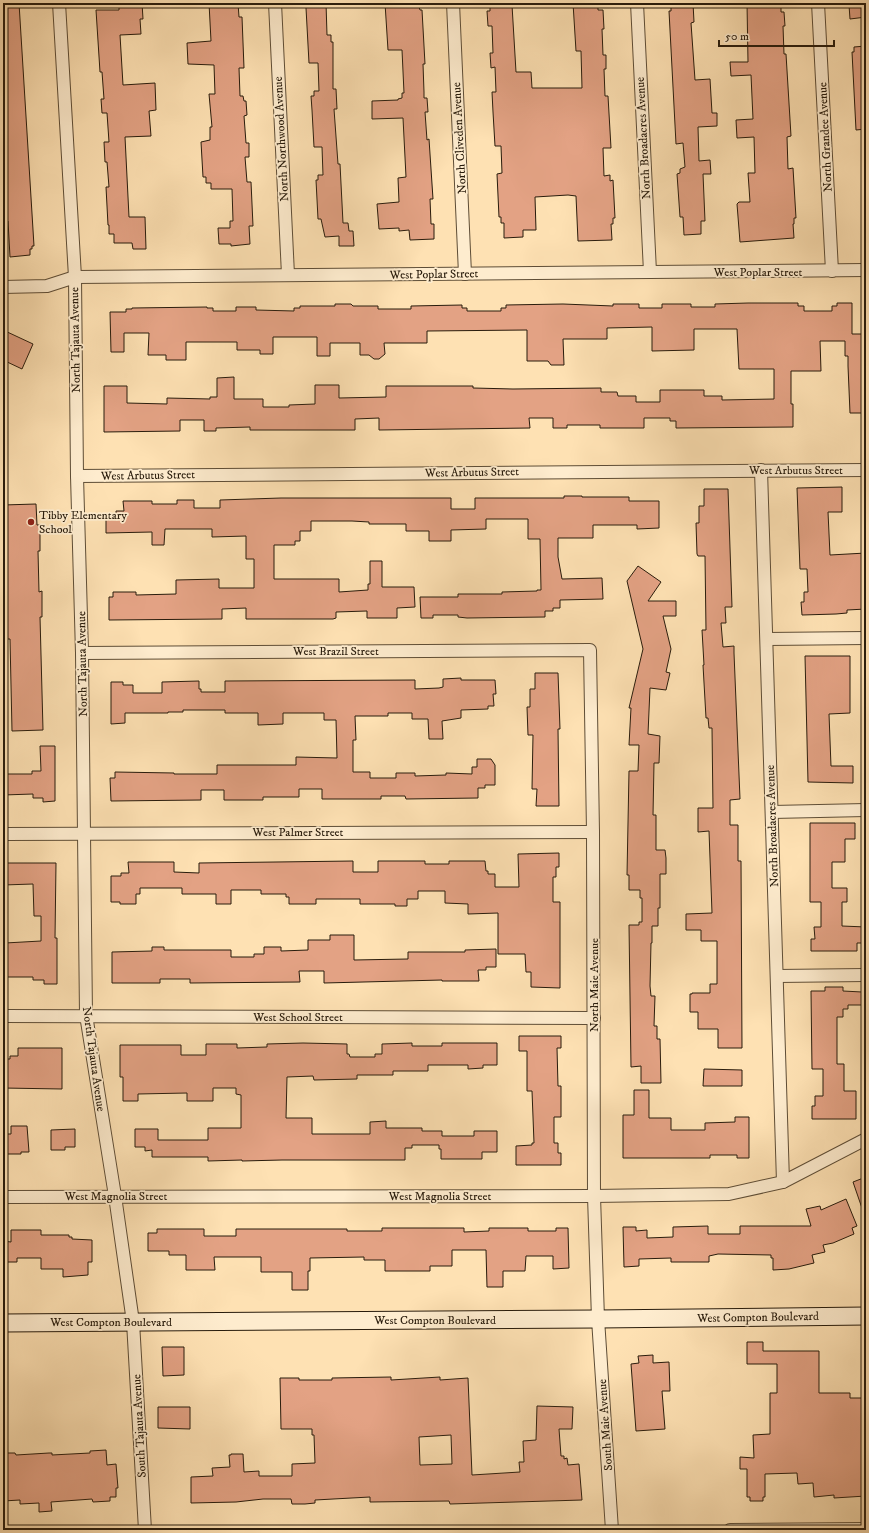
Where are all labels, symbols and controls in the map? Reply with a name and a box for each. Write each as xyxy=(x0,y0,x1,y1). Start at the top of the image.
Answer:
scale bar xyxy=(719,22,834,48)
text: 50 m xyxy=(725,29,749,44)
street label: North Northwood Avenue xyxy=(271,76,292,202)
street label: North Broadacres Avenue xyxy=(633,76,654,199)
street label: North Cliveden Avenue xyxy=(449,82,470,194)
street label: North Grandee Avenue xyxy=(815,82,836,192)
street label: West Poplar Street xyxy=(713,265,802,280)
street label: West Poplar Street xyxy=(389,266,479,283)
street label: North Tajauta Avenue xyxy=(67,287,84,393)
street label: West Arbutus Street xyxy=(748,463,843,478)
street label: West Arbutus Street xyxy=(424,464,519,481)
street label: West Arbutus Street xyxy=(100,467,195,484)
place label: Tibby Elementary School xyxy=(39,508,127,537)
marker: Tibby Elementary School xyxy=(26,517,36,527)
street label: North Tajauta Avenue xyxy=(74,611,91,717)
street label: West Brazil Street xyxy=(292,644,379,659)
street label: North Broadacres Avenue xyxy=(763,765,782,887)
street label: West Palmer Street xyxy=(252,825,344,840)
street label: North Maie Avenue xyxy=(587,938,602,1032)
street label: North Tajauta Avenue xyxy=(79,1006,108,1112)
street label: West School Street xyxy=(252,1010,343,1025)
street label: West Magnolia Street xyxy=(64,1189,167,1204)
street label: West Magnolia Street xyxy=(388,1189,491,1204)
street label: West Compton Boulevard xyxy=(696,1309,819,1326)
street label: West Compton Boulevard xyxy=(373,1313,496,1328)
street label: West Compton Boulevard xyxy=(49,1315,172,1330)
street label: South Tajauta Avenue xyxy=(129,1374,150,1478)
street label: South Maie Avenue xyxy=(595,1379,616,1471)

